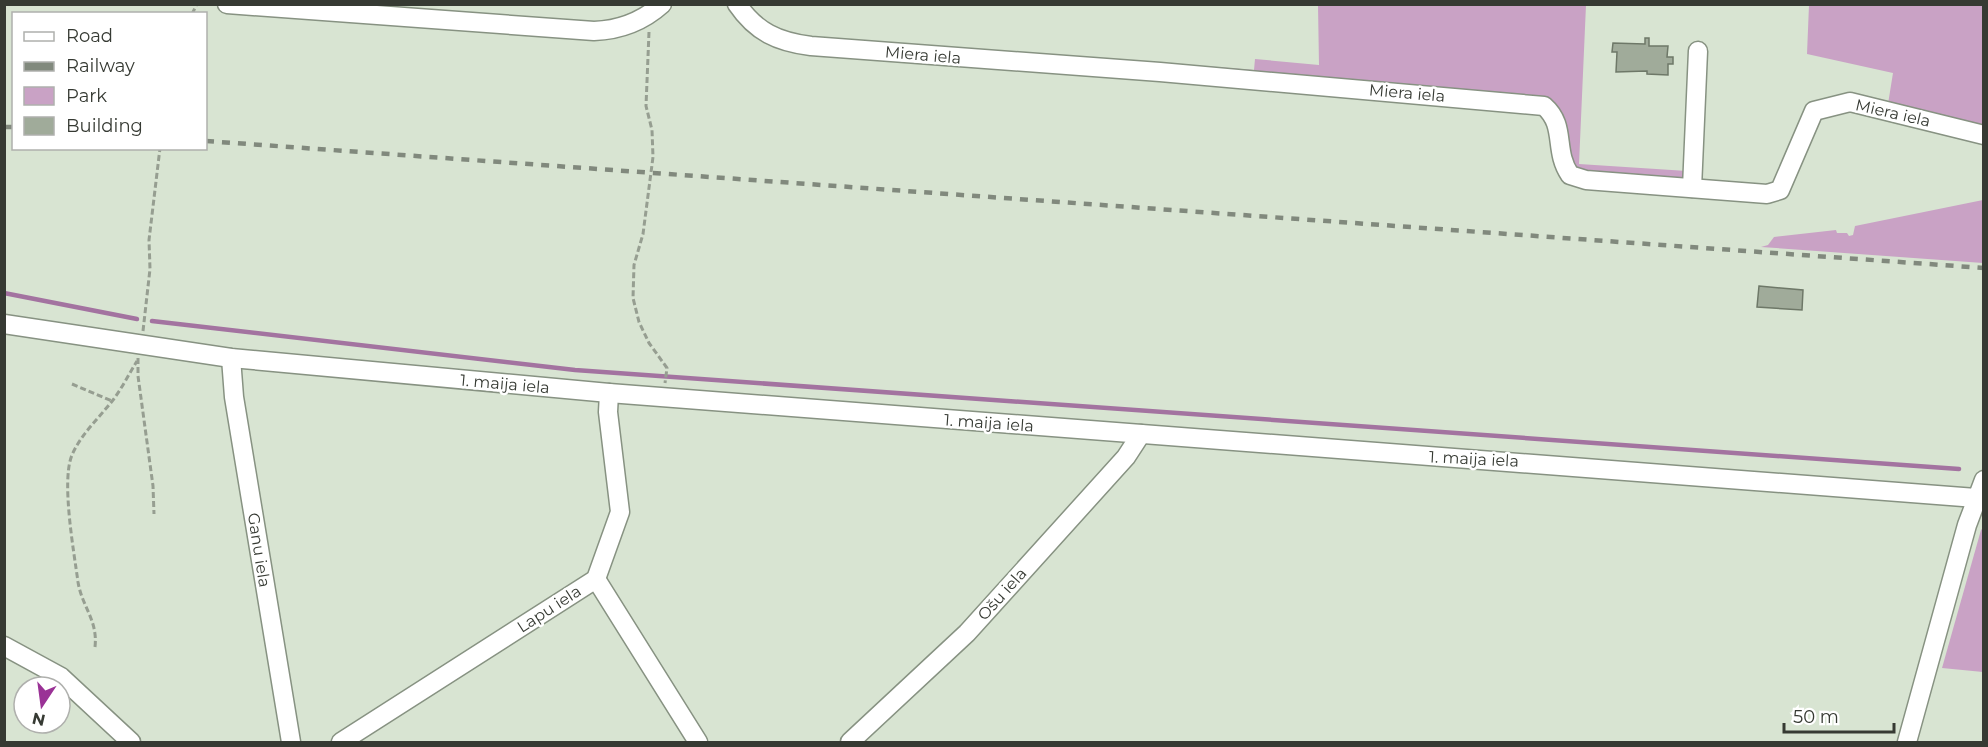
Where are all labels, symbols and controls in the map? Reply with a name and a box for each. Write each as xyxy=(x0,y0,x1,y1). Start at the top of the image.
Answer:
legend xyxy=(12,12,207,150)
text: Road xyxy=(66,25,113,47)
street label: Miera iela xyxy=(884,42,962,68)
text: Railway xyxy=(66,55,135,77)
street label: Miera iela xyxy=(1368,80,1446,106)
text: Park xyxy=(66,85,107,107)
street label: Miera iela xyxy=(1854,95,1932,131)
text: Building xyxy=(66,115,143,137)
street label: 1. maija iela xyxy=(459,371,551,397)
street label: 1. maija iela xyxy=(944,410,1034,436)
street label: 1. maija iela xyxy=(1429,447,1519,471)
street label: Ganu iela xyxy=(244,511,274,589)
street label: Ošu iela xyxy=(974,564,1030,624)
street label: Lapu iela xyxy=(513,581,585,637)
north arrow xyxy=(12,675,72,735)
scale bar xyxy=(1784,696,1894,734)
text: 50 m xyxy=(1793,706,1839,728)
text: N xyxy=(30,708,47,730)

